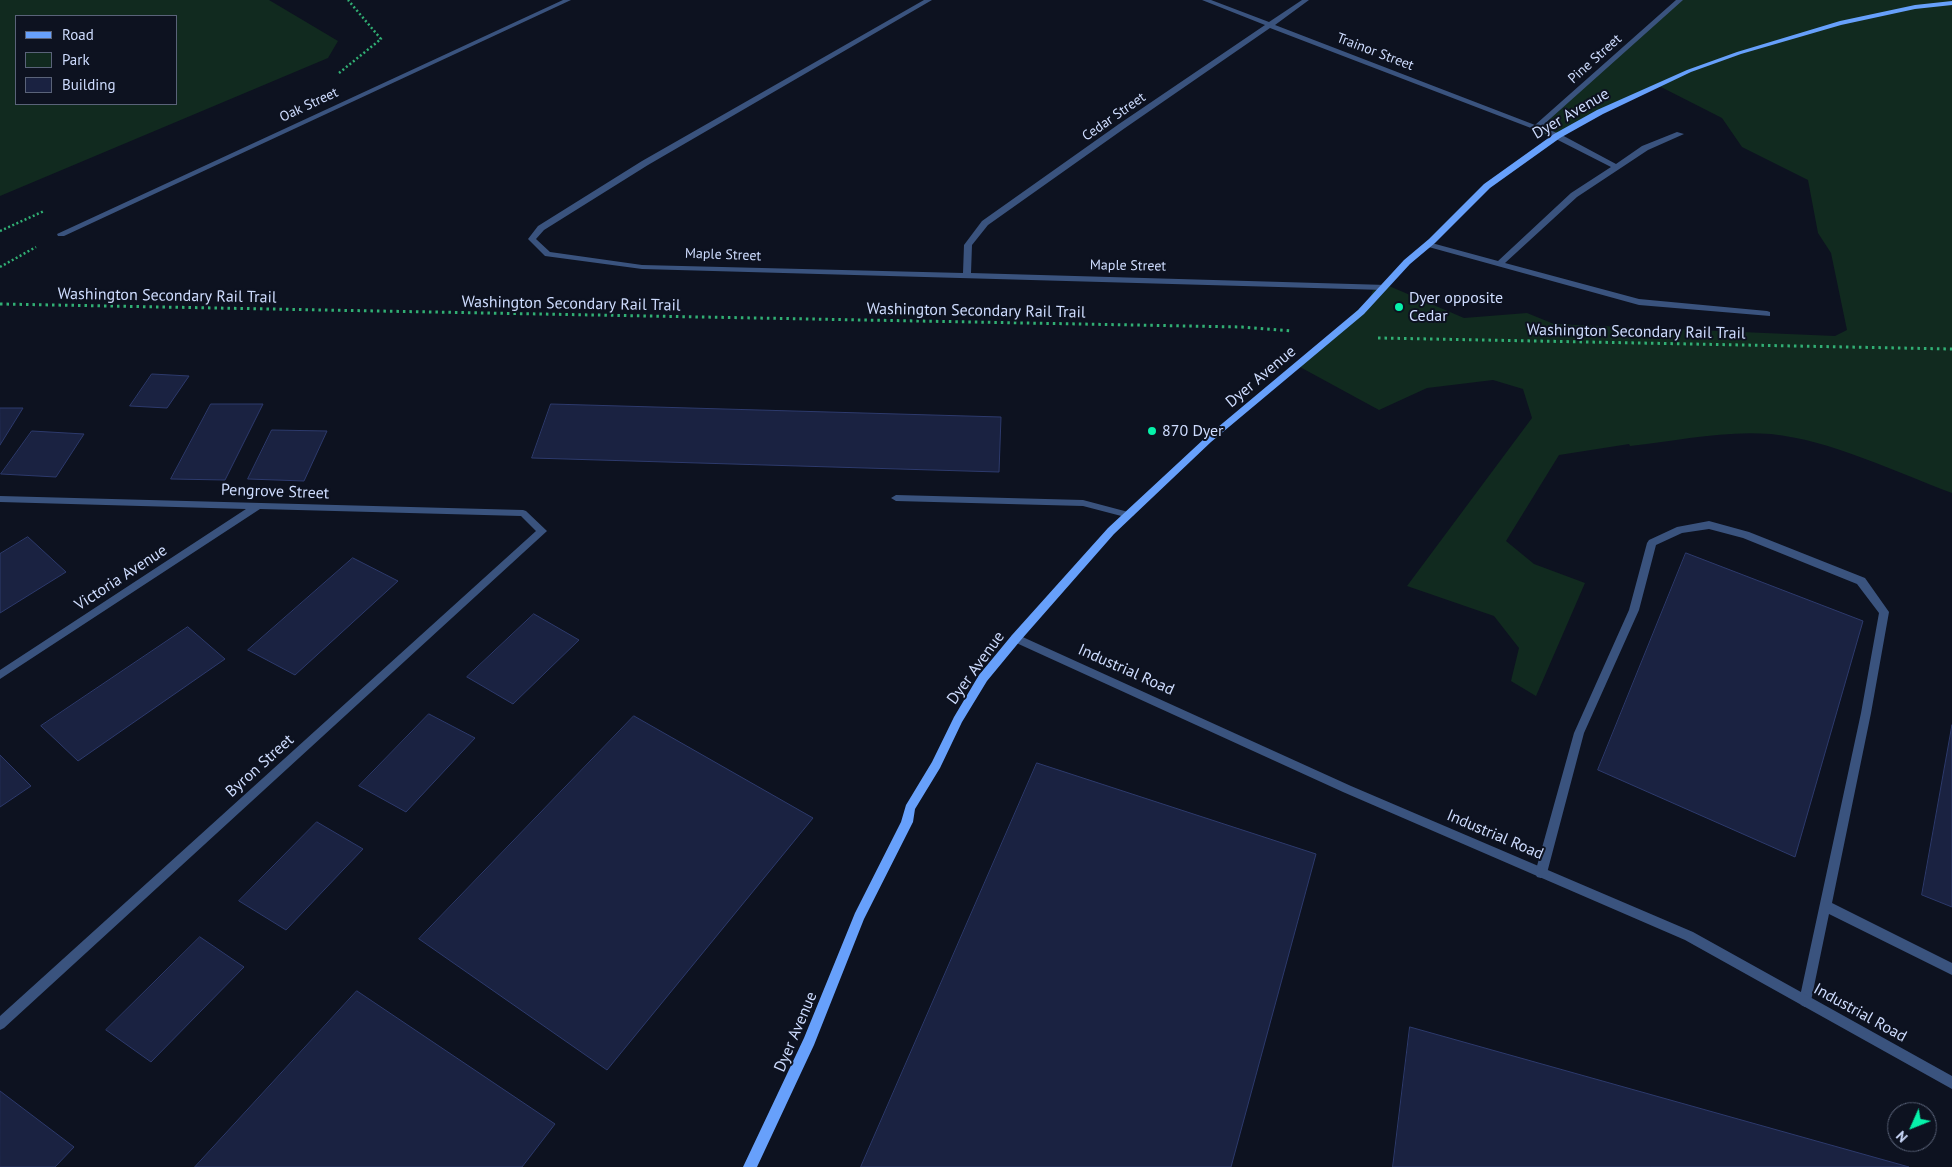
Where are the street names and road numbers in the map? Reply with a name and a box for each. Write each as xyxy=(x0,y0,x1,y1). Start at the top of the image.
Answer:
street label: Trainor Street xyxy=(1334,30,1416,74)
street label: Pine Street xyxy=(1565,31,1625,87)
street label: Oak Street xyxy=(277,84,341,126)
street label: Dyer Avenue xyxy=(1529,84,1613,144)
street label: Cedar Street xyxy=(1079,89,1149,145)
street label: Maple Street xyxy=(685,245,761,265)
street label: Maple Street xyxy=(1090,257,1166,275)
street label: Washington Secondary Rail Trail xyxy=(57,284,277,308)
street label: Washington Secondary Rail Trail xyxy=(461,292,681,316)
street label: Washington Secondary Rail Trail xyxy=(866,299,1086,323)
street label: Washington Secondary Rail Trail xyxy=(1526,320,1746,344)
street label: Dyer Avenue xyxy=(1222,342,1300,412)
street label: Pengrove Street xyxy=(220,481,330,503)
street label: Victoria Avenue xyxy=(71,541,171,615)
street label: Dyer Avenue xyxy=(943,628,1009,708)
street label: Industrial Road xyxy=(1075,640,1177,700)
street label: Byron Street xyxy=(222,731,298,801)
street label: Industrial Road xyxy=(1444,806,1546,864)
street label: Industrial Road xyxy=(1810,980,1910,1046)
street label: Dyer Avenue xyxy=(770,989,822,1075)

